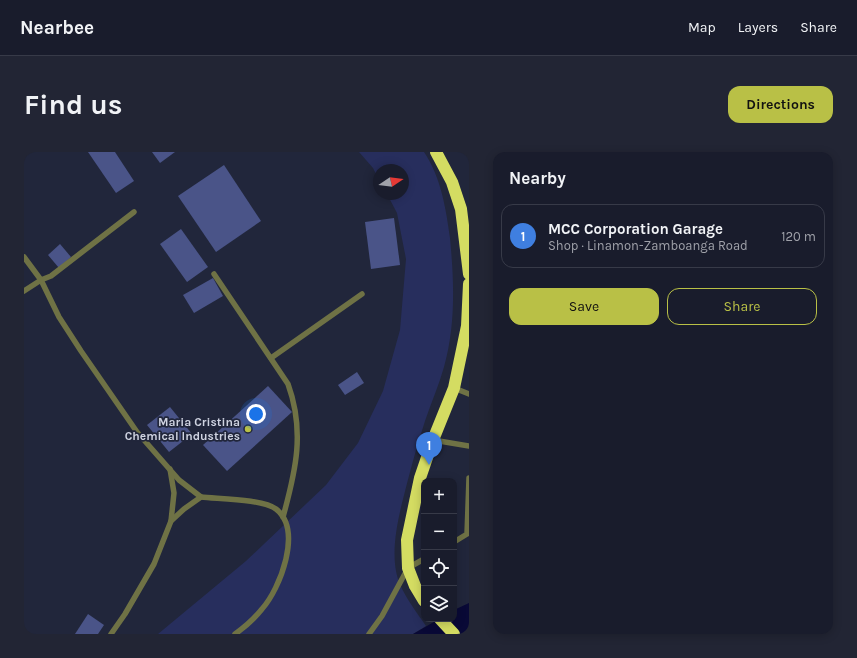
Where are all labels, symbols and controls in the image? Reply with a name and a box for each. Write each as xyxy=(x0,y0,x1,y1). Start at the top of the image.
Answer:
text: Nearbee xyxy=(20,17,94,39)
text: Map xyxy=(688,19,716,36)
text: Layers xyxy=(738,19,778,36)
text: Share xyxy=(800,19,837,36)
button: Directions xyxy=(728,86,833,123)
text: Find us xyxy=(24,88,123,121)
north arrow xyxy=(373,164,409,200)
text: Nearby xyxy=(509,168,566,188)
text: MCC Corporation Garage xyxy=(548,220,723,238)
text: 1 xyxy=(521,229,525,244)
text: 120 m xyxy=(781,229,816,244)
text: Shop · Linamon-Zamboanga Road xyxy=(548,238,748,253)
button: Save xyxy=(509,288,659,325)
button: Share xyxy=(667,288,817,325)
your location xyxy=(246,404,266,424)
place label: Maria Cristina Chemical Industries xyxy=(125,415,240,443)
marker: Maria Cristina Chemical Industries xyxy=(243,424,253,434)
pin: 1 xyxy=(416,432,442,465)
map controls xyxy=(421,478,457,622)
button: + xyxy=(421,478,457,514)
button: − xyxy=(421,514,457,550)
button: locate xyxy=(421,550,457,586)
button: layers xyxy=(421,586,457,622)

